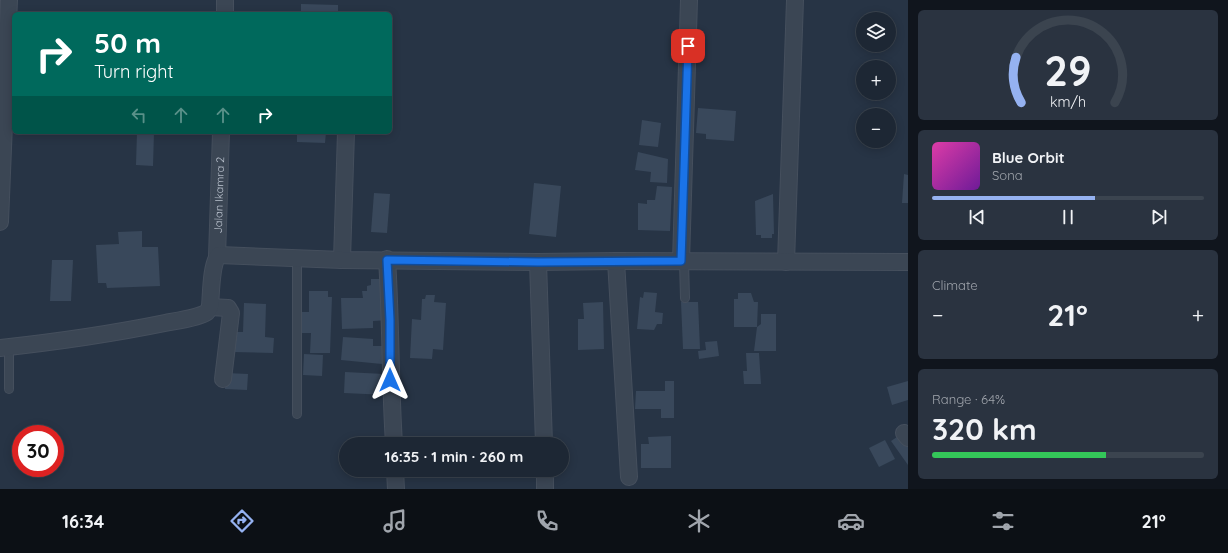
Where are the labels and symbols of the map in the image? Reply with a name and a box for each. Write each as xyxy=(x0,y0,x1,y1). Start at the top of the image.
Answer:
pin xyxy=(671,29,705,63)
street label: Jalan Ikamra 2 xyxy=(211,156,227,234)
position arrow xyxy=(369,359,411,401)
speed limit sign: 30 xyxy=(12,425,64,477)

